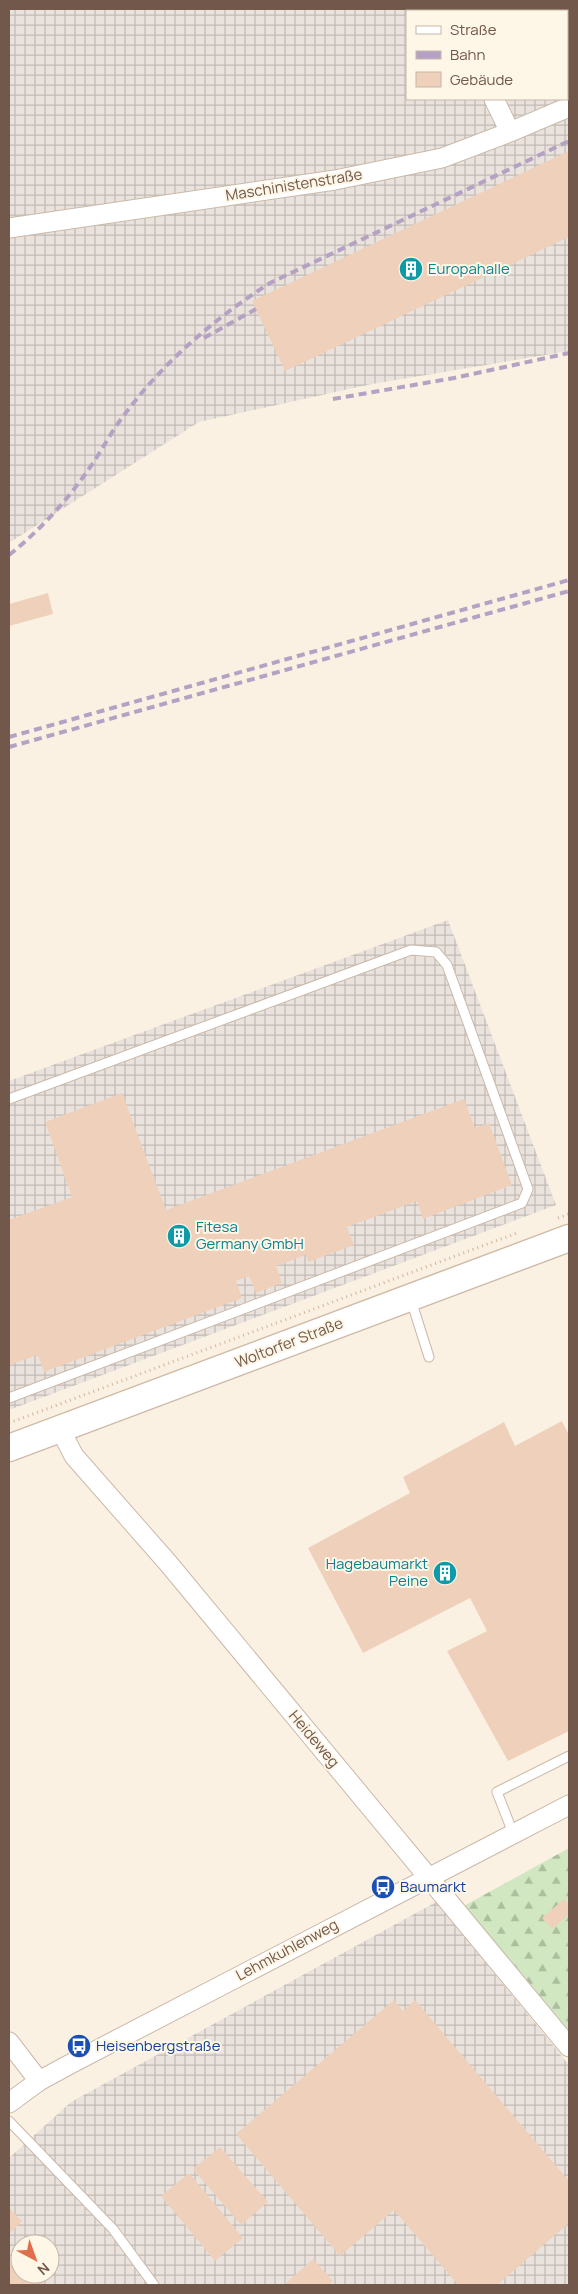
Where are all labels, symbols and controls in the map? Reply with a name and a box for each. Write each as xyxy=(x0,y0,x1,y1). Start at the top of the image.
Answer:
legend xyxy=(406,10,568,100)
text: Straße xyxy=(450,19,497,40)
text: Bahn xyxy=(450,44,485,65)
text: Gebäude xyxy=(450,69,513,90)
street label: Maschinistenstraße xyxy=(224,163,364,206)
building icon: Europahalle xyxy=(398,256,424,282)
place label: Europahalle xyxy=(428,258,510,279)
place label: Fitesa Germany GmbH xyxy=(196,1216,304,1254)
building icon: Fitesa Germany GmbH xyxy=(166,1223,192,1249)
street label: Woltorfer Straße xyxy=(232,1312,346,1373)
place label: Hagebaumarkt Peine xyxy=(326,1553,428,1591)
building icon: Hagebaumarkt Peine xyxy=(432,1560,458,1586)
street label: Heideweg xyxy=(284,1706,345,1772)
bus stop icon: Baumarkt xyxy=(370,1874,396,1900)
place label: Baumarkt xyxy=(400,1876,466,1897)
street label: Lehmkuhlenweg xyxy=(232,1914,342,1985)
bus stop icon: Heisenbergstraße xyxy=(66,2033,92,2059)
place label: Heisenbergstraße xyxy=(96,2035,221,2056)
north arrow xyxy=(10,2234,60,2284)
text: N xyxy=(34,2259,54,2280)

